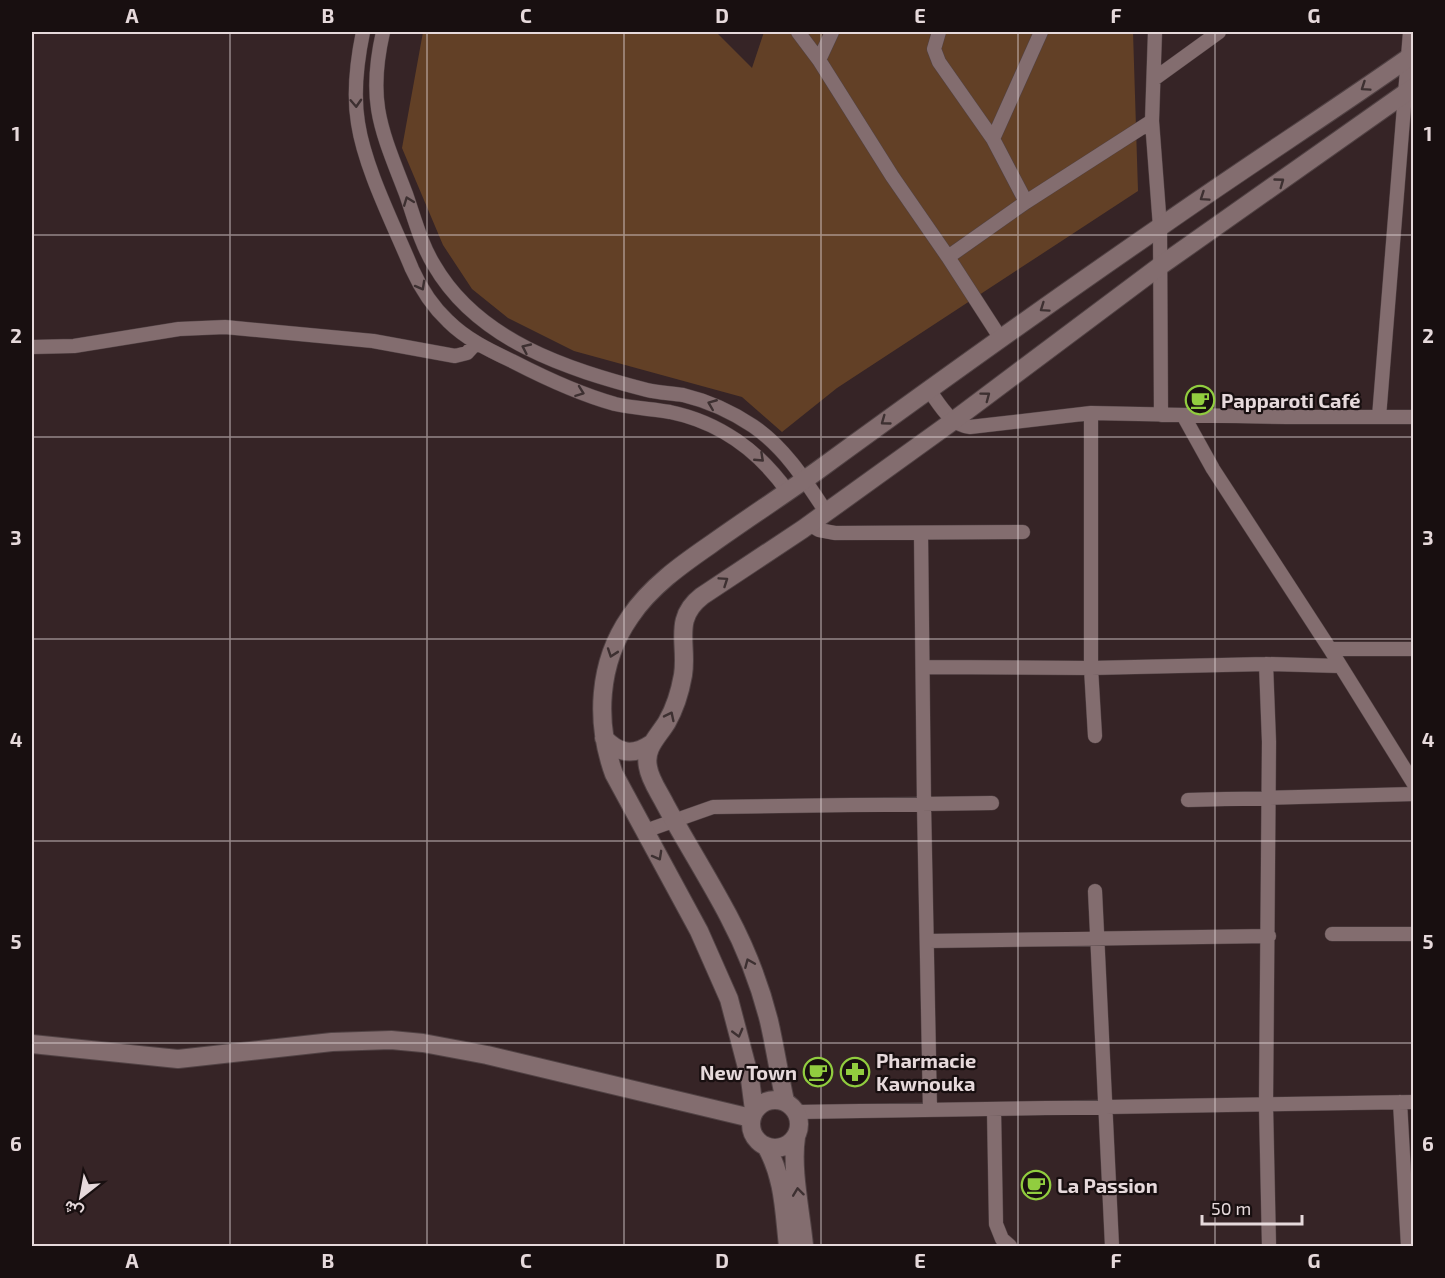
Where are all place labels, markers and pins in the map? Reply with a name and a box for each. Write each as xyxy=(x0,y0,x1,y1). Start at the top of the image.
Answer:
cafe icon: Papparoti Café xyxy=(1184,384,1216,416)
place label: Papparoti Café xyxy=(1221,388,1361,412)
place label: Pharmacie Kawnouka xyxy=(876,1048,976,1095)
cafe icon: New Town xyxy=(802,1056,834,1088)
pharmacy icon: Pharmacie Kawnouka xyxy=(839,1056,871,1088)
place label: New Town xyxy=(700,1060,797,1084)
cafe icon: La Passion xyxy=(1020,1169,1052,1201)
place label: La Passion xyxy=(1057,1173,1158,1197)

